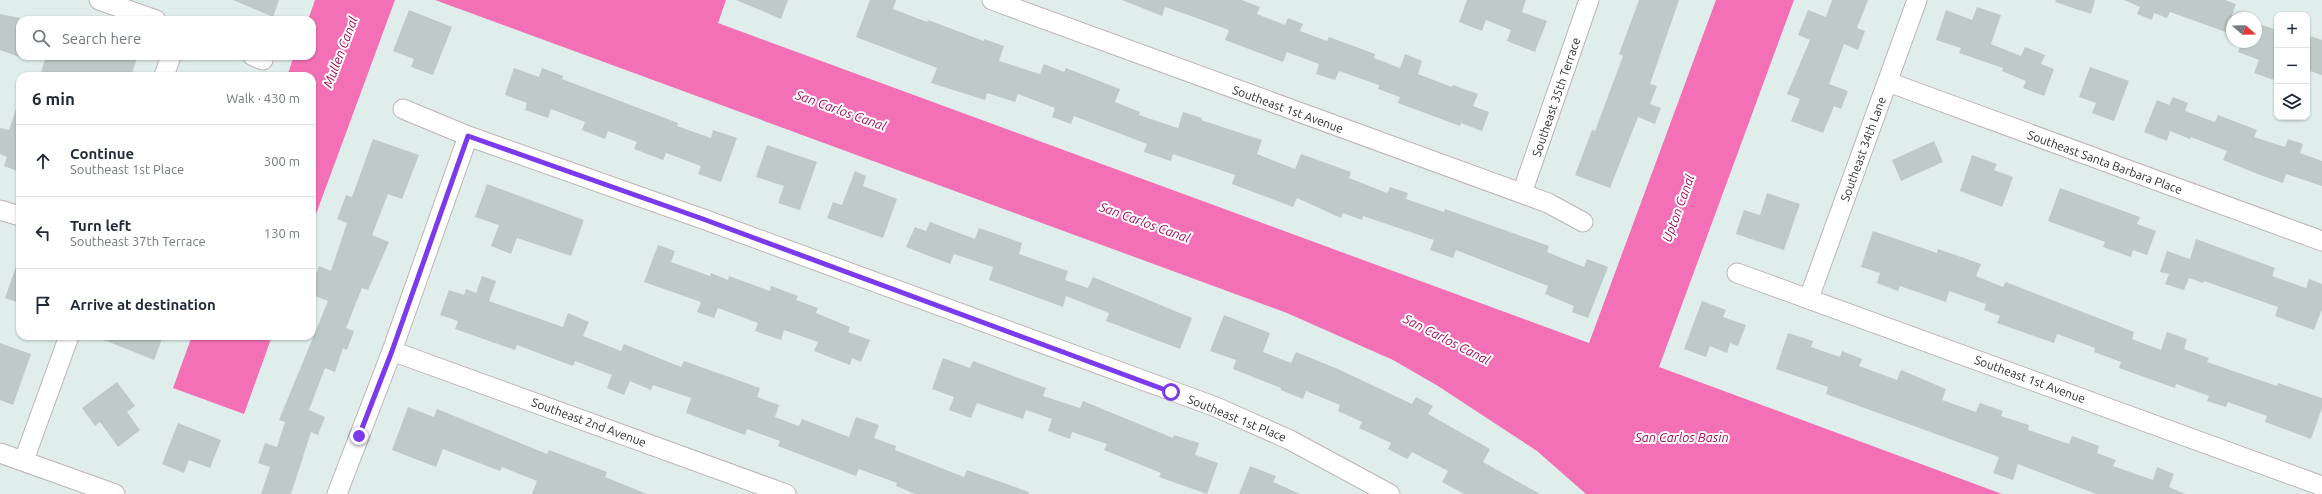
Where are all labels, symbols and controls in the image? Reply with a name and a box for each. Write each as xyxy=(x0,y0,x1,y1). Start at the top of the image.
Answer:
north arrow xyxy=(2226,12,2262,48)
map controls xyxy=(2274,12,2310,120)
button: + xyxy=(2274,12,2310,48)
water label: Mullen Canal xyxy=(320,14,360,89)
search box xyxy=(16,16,316,60)
icon: search xyxy=(30,27,52,49)
text: Search here xyxy=(62,30,141,47)
street label: Southeast 35th Terrace xyxy=(1529,36,1583,158)
button: − xyxy=(2274,48,2310,84)
street label: Southeast 1st Avenue xyxy=(1231,83,1345,135)
button: layers xyxy=(2274,84,2310,120)
water label: San Carlos Canal xyxy=(793,87,889,133)
text: 6 min xyxy=(32,89,75,108)
text: Walk · 430 m xyxy=(226,91,300,105)
street label: Southeast 34th Lane xyxy=(1838,95,1888,203)
street label: Southeast Santa Barbara Place xyxy=(2026,128,2184,196)
text: Continue xyxy=(70,145,134,162)
icon: ahead xyxy=(32,150,54,172)
text: 300 m xyxy=(264,154,300,168)
text: Southeast 1st Place xyxy=(70,162,184,176)
water label: Upton Canal xyxy=(1659,172,1697,244)
water label: San Carlos Canal xyxy=(1097,199,1193,245)
text: Turn left xyxy=(70,217,131,234)
icon: left xyxy=(32,222,54,244)
text: 130 m xyxy=(264,226,300,240)
text: Southeast 37th Terrace xyxy=(70,234,206,248)
icon: arrive xyxy=(32,294,54,316)
text: Arrive at destination xyxy=(70,296,216,313)
water label: San Carlos Canal xyxy=(1400,311,1493,367)
street label: Southeast 1st Avenue xyxy=(1973,353,2087,405)
route start xyxy=(1162,383,1180,401)
street label: Southeast 1st Place xyxy=(1186,392,1288,444)
street label: Southeast 2nd Avenue xyxy=(530,395,648,449)
route end xyxy=(350,427,368,445)
water label: San Carlos Basin xyxy=(1634,430,1729,444)

